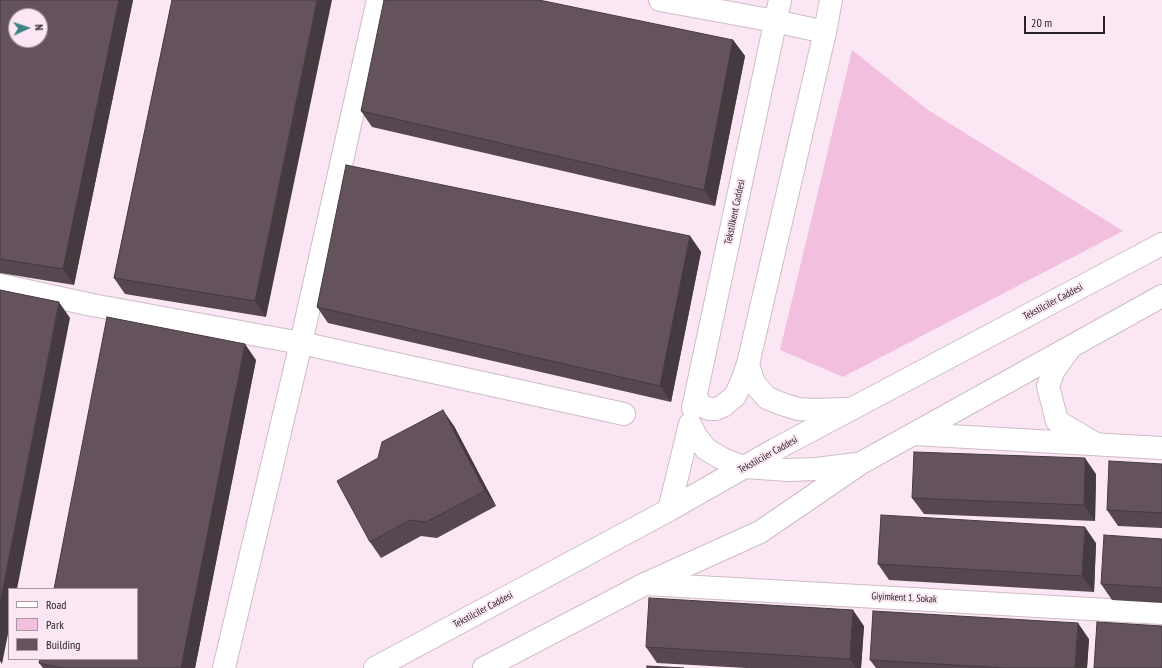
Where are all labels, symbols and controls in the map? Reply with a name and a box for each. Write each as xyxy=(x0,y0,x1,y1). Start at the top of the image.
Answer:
north arrow xyxy=(8,8,48,48)
scale bar xyxy=(1026,8,1107,34)
text: 20 m xyxy=(1031,15,1052,30)
text: N xyxy=(32,24,46,31)
street label: Tekstilkent Caddesi xyxy=(722,178,748,246)
street label: Tekstilciler Caddesi xyxy=(1021,281,1085,323)
street label: Tekstilciler Caddesi xyxy=(736,434,800,476)
legend xyxy=(8,588,138,660)
street label: Tekstilciler Caddesi xyxy=(451,589,515,631)
street label: Giyimkent 1. Sokak xyxy=(871,590,937,606)
text: Road xyxy=(46,597,66,612)
text: Park xyxy=(46,617,64,632)
text: Building xyxy=(46,637,81,652)

